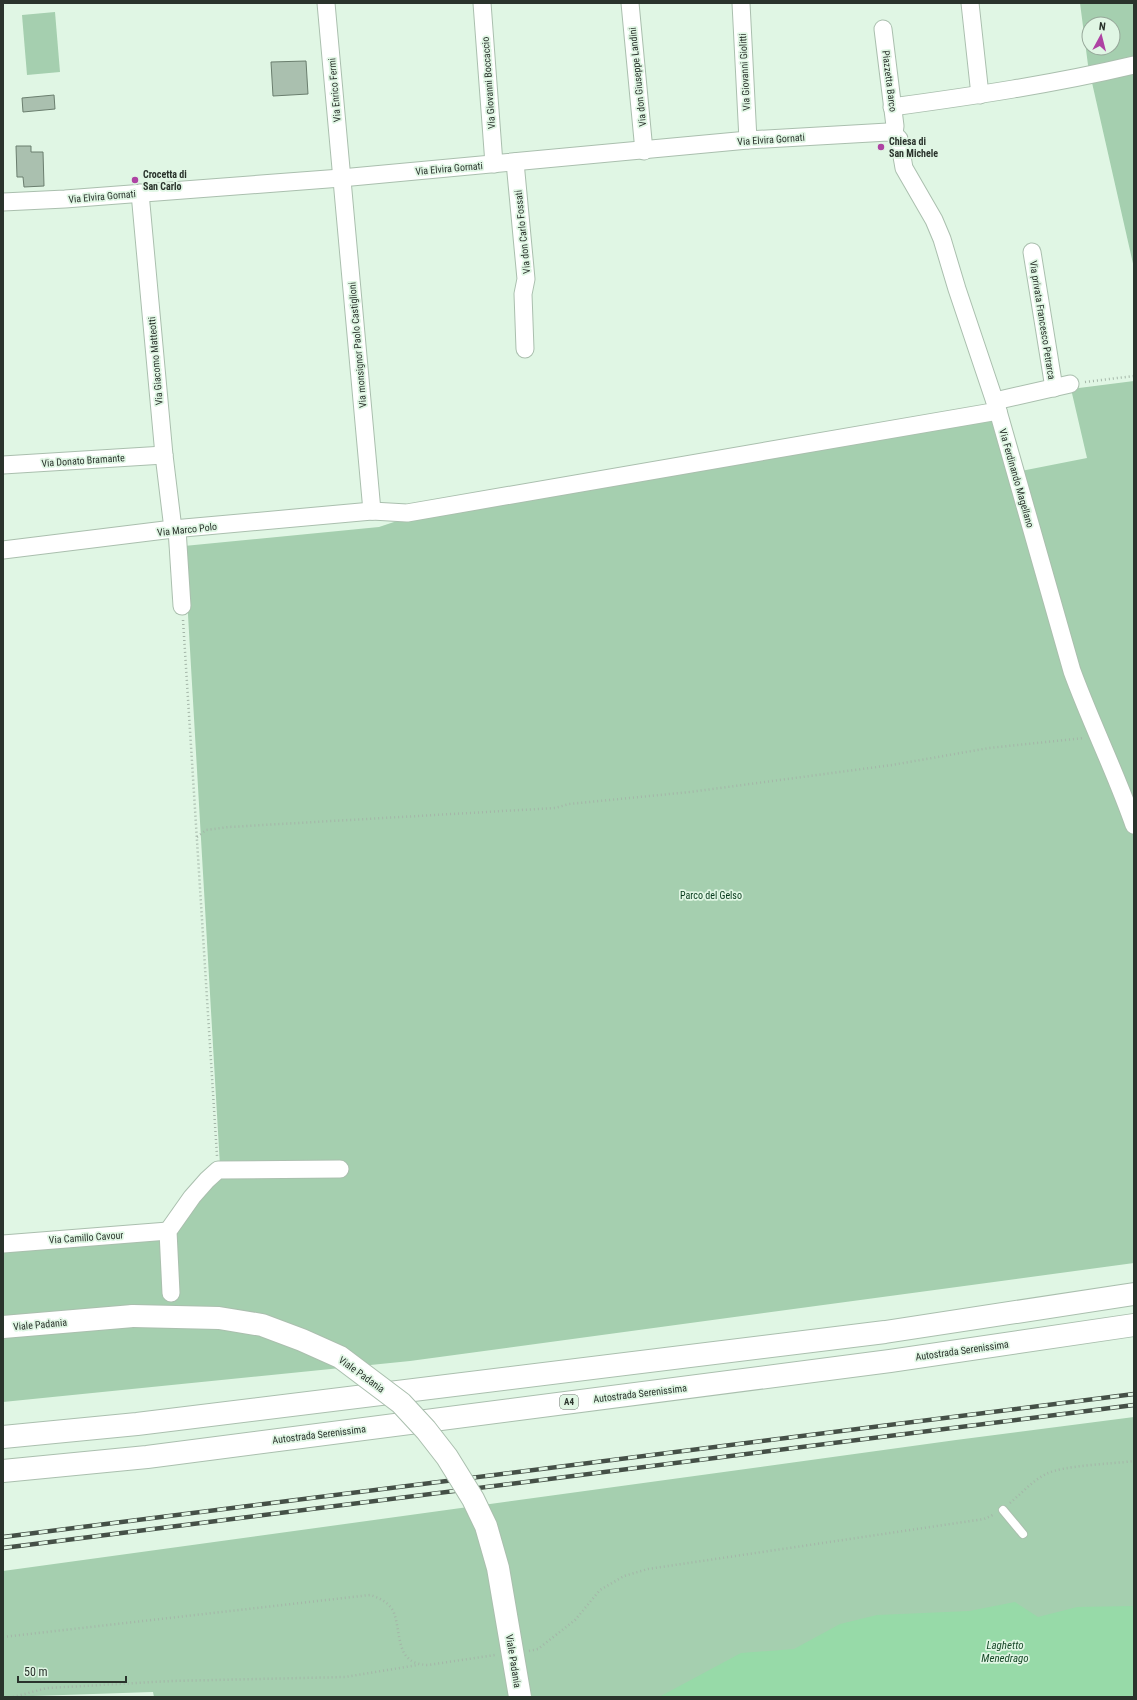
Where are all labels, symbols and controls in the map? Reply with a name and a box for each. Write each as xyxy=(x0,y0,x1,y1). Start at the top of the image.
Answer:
north arrow xyxy=(1081,16,1121,56)
text: N xyxy=(1098,20,1107,33)
street label: Via don Giuseppe Landini xyxy=(627,27,648,127)
street label: Via Giovanni Giolitti xyxy=(737,33,752,111)
street label: Via Giovanni Boccaccio xyxy=(480,36,497,129)
street label: Piazzetta Barco xyxy=(880,50,899,112)
street label: Via Enrico Fermi xyxy=(326,57,343,122)
street label: Via Elvira Gornati xyxy=(737,132,805,147)
place label: Chiesa di San Michele xyxy=(889,136,938,159)
marker: Chiesa di San Michele xyxy=(876,142,886,152)
street label: Via Elvira Gornati xyxy=(415,160,483,177)
place label: Crocetta di San Carlo xyxy=(143,169,187,192)
marker: Crocetta di San Carlo xyxy=(130,175,140,185)
street label: Via Elvira Gornati xyxy=(68,188,136,205)
street label: Via don Carlo Fossati xyxy=(513,190,532,274)
street label: Via privata Francesco Petrarca xyxy=(1028,260,1057,381)
street label: Via monsignor Paolo Castiglioni xyxy=(347,282,368,408)
street label: Via Giacomo Matteotti xyxy=(146,316,165,406)
street label: Via Ferdinando Magellano xyxy=(997,427,1036,529)
street label: Via Donato Bramante xyxy=(41,452,125,469)
street label: Via Marco Polo xyxy=(157,521,217,538)
park label: Parco del Gelso xyxy=(680,890,742,901)
street label: Via Camillo Cavour xyxy=(48,1229,124,1246)
street label: Viale Padania xyxy=(13,1317,68,1332)
street label: Autostrada Serenissima xyxy=(915,1338,1010,1362)
street label: Viale Padania xyxy=(337,1354,387,1395)
street label: Autostrada Serenissima xyxy=(593,1382,688,1405)
road number: A4 xyxy=(560,1395,578,1409)
street label: Autostrada Serenissima xyxy=(272,1423,367,1446)
street label: Viale Padania xyxy=(504,1634,523,1689)
water label: Laghetto Menedrago xyxy=(981,1639,1029,1665)
scale bar xyxy=(18,1658,126,1684)
text: 50 m xyxy=(24,1665,48,1679)

